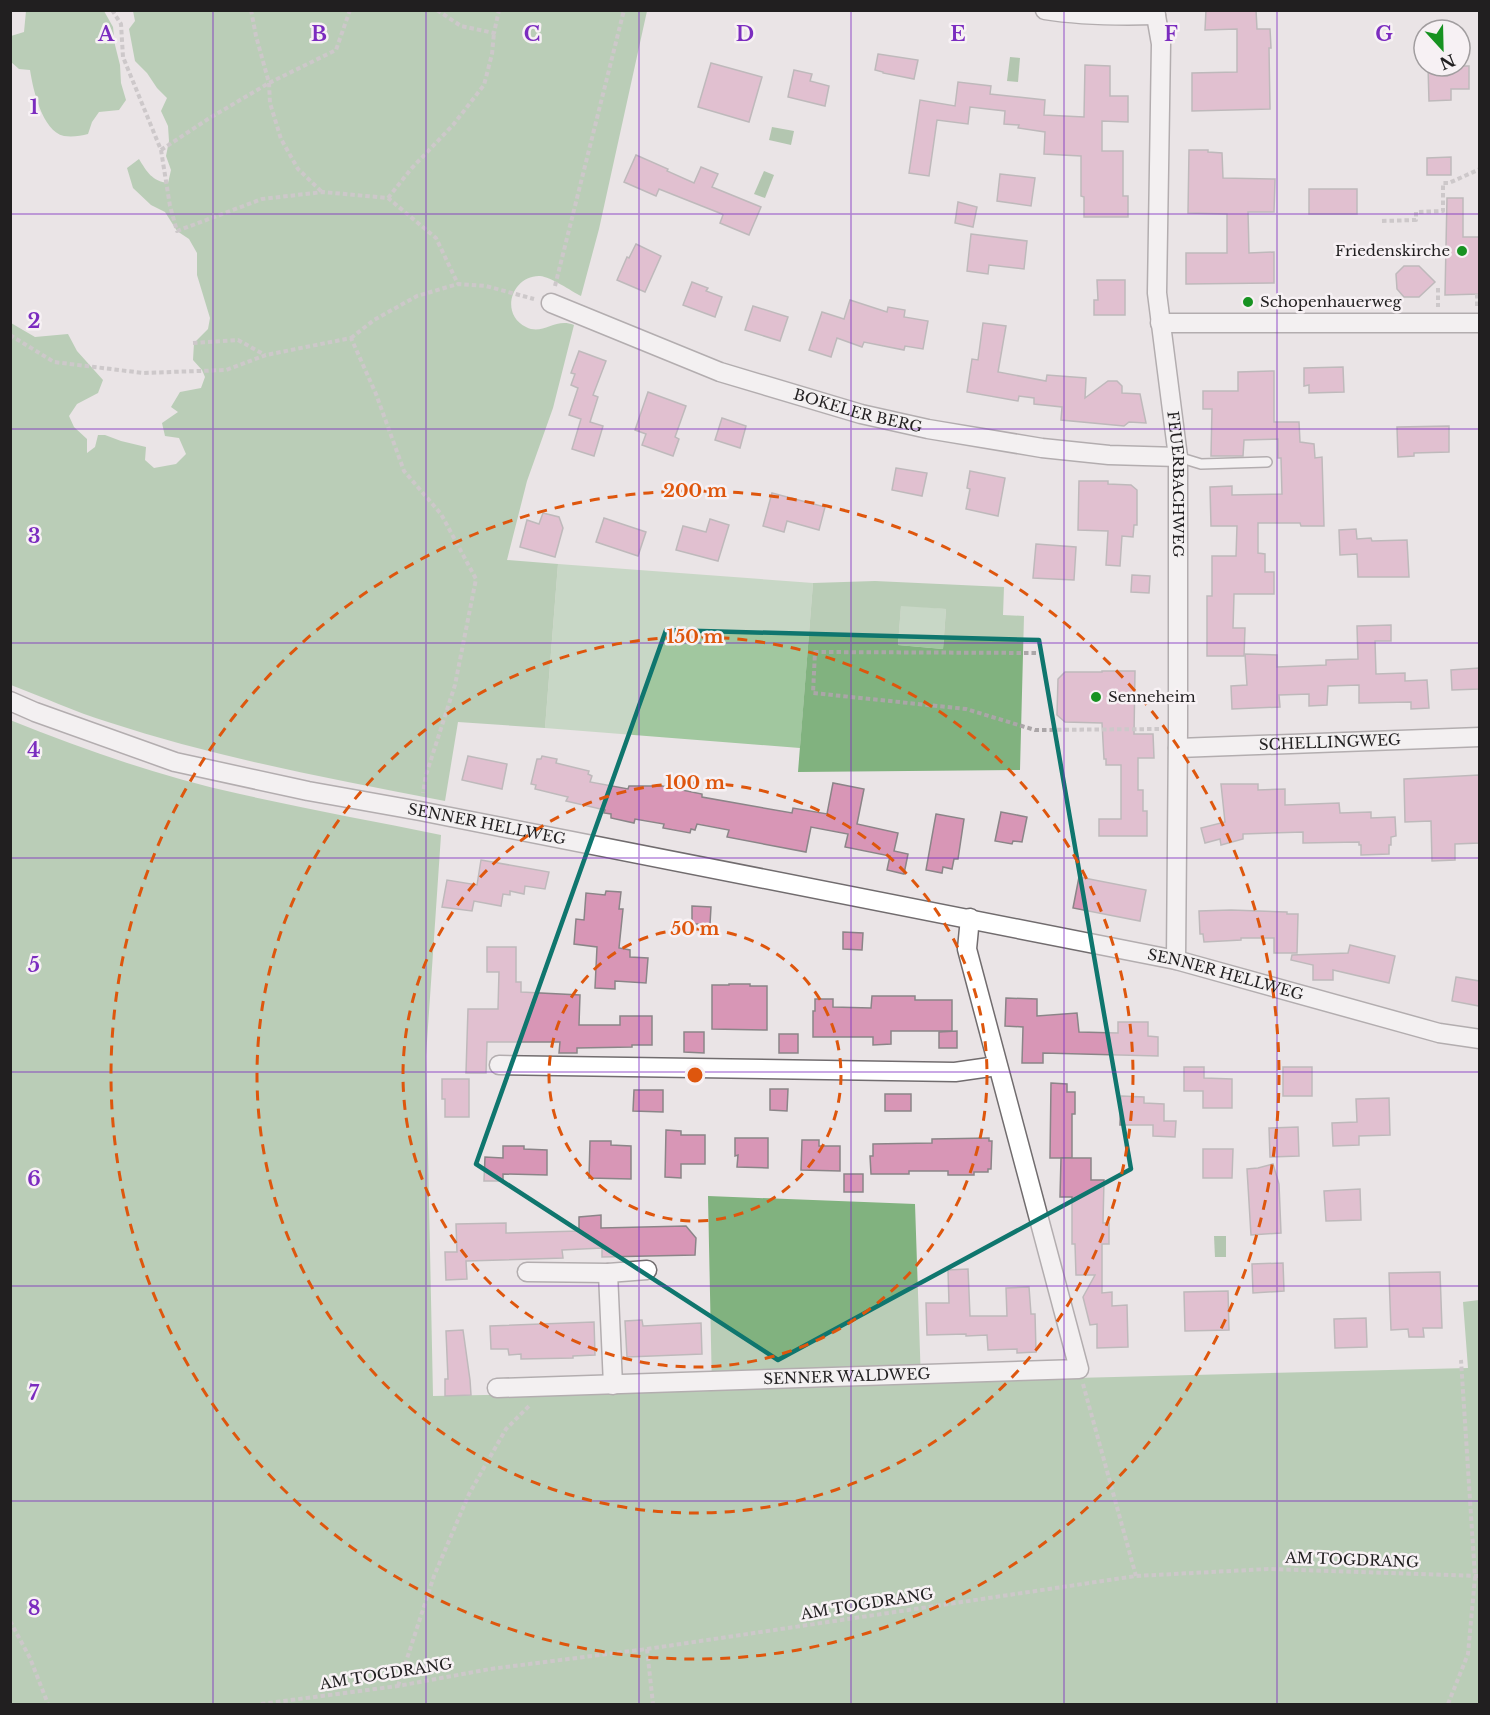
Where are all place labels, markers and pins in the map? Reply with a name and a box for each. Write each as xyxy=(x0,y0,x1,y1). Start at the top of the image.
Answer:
place label: Friedenskirche xyxy=(1335,241,1450,260)
marker: Friedenskirche xyxy=(1455,244,1469,258)
place label: Schopenhauerweg xyxy=(1260,292,1403,311)
marker: Schopenhauerweg xyxy=(1241,295,1255,309)
place label: Senneheim xyxy=(1108,687,1196,706)
marker: Senneheim xyxy=(1089,690,1103,704)
centre of rings xyxy=(685,1065,705,1085)

